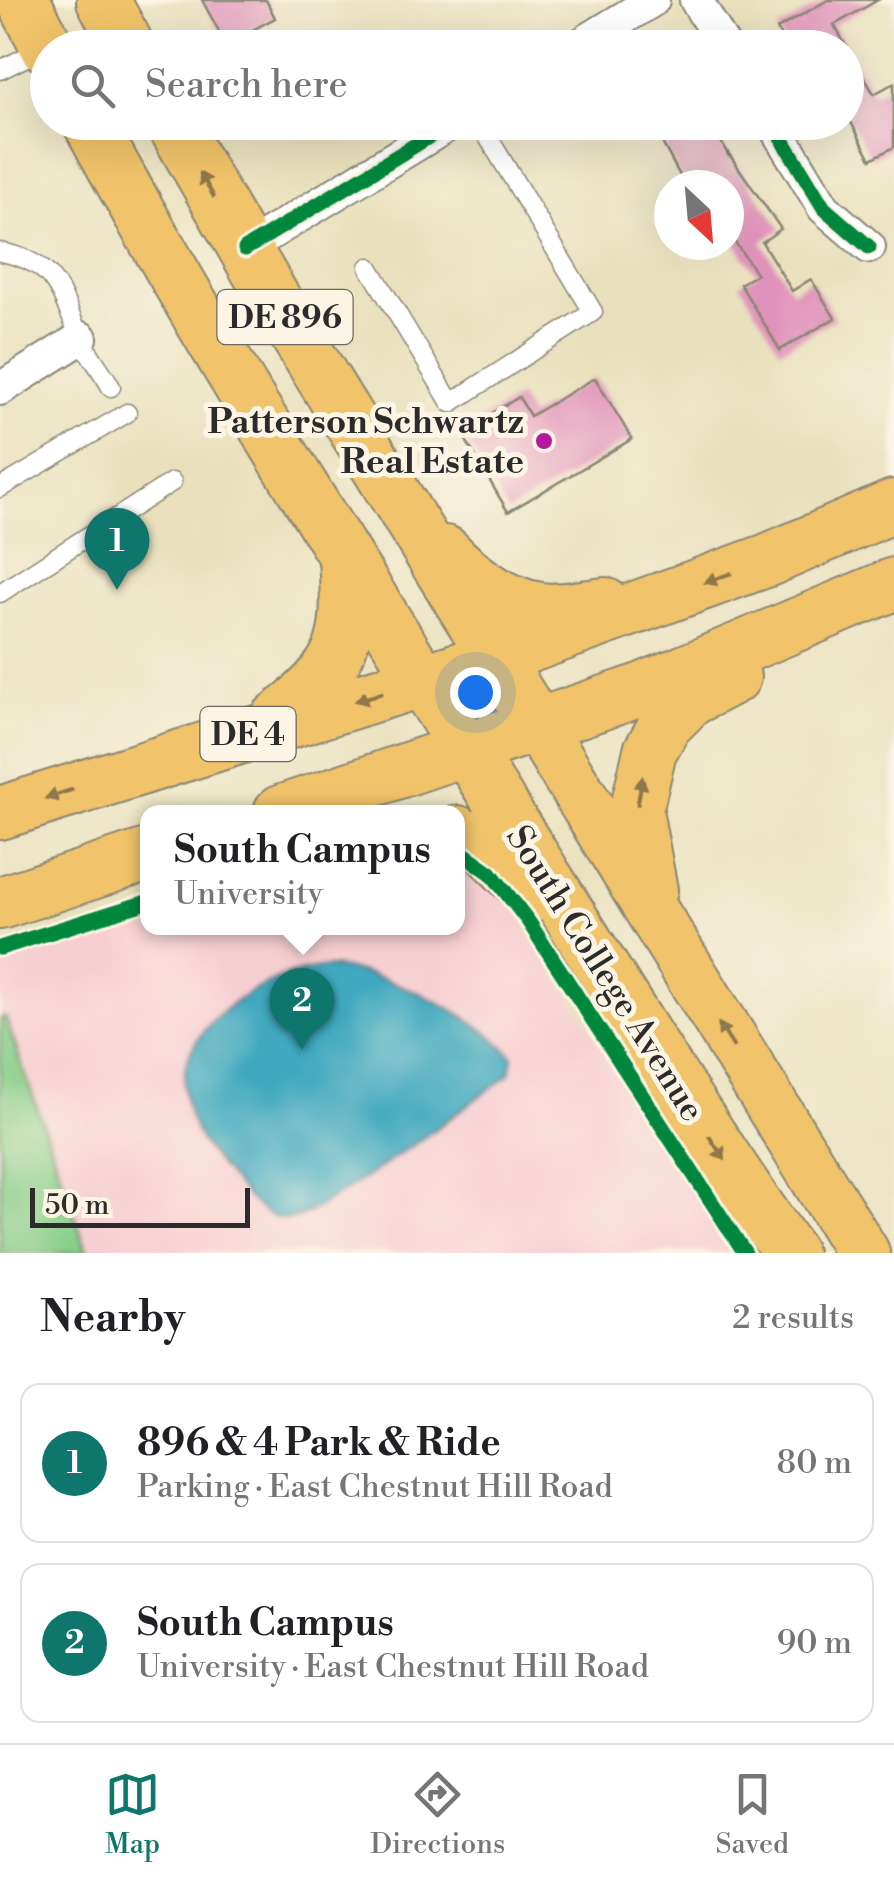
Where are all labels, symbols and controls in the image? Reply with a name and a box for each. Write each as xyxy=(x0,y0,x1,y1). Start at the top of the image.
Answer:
search box xyxy=(30,30,864,140)
icon: search xyxy=(65,58,120,113)
text: Search here xyxy=(145,62,348,109)
north arrow xyxy=(654,170,744,260)
one-way arrow xyxy=(199,171,217,199)
road number: DE 896 xyxy=(218,290,352,344)
place label: Patterson Schwartz Real Estate xyxy=(207,401,524,484)
marker: Patterson Schwartz Real Estate xyxy=(533,430,555,452)
pin: 1 xyxy=(84,508,150,590)
one-way arrow xyxy=(703,571,733,586)
your location xyxy=(450,667,501,718)
one-way arrow xyxy=(354,690,384,705)
road number: DE 4 xyxy=(200,707,296,761)
one-way arrow xyxy=(633,775,648,806)
one-way arrow xyxy=(44,788,74,803)
popup xyxy=(140,805,465,935)
street label: South College Avenue xyxy=(496,818,713,1130)
text: South Campus xyxy=(174,827,431,874)
text: University xyxy=(174,874,323,914)
pin: 2 xyxy=(270,968,334,1050)
one-way arrow xyxy=(718,1021,735,1049)
one-way arrow xyxy=(707,1134,726,1161)
scale bar xyxy=(30,1183,250,1228)
text: 50 m xyxy=(45,1188,109,1223)
text: Nearby xyxy=(40,1292,185,1345)
text: 2 results xyxy=(732,1298,854,1338)
text: 896 & 4 Park & Ride xyxy=(137,1420,501,1467)
text: 1 xyxy=(67,1443,82,1483)
text: 80 m xyxy=(777,1443,852,1483)
text: Parking · East Chestnut Hill Road xyxy=(137,1467,613,1507)
text: South Campus xyxy=(137,1600,394,1647)
text: 2 xyxy=(64,1623,85,1663)
text: 90 m xyxy=(777,1623,852,1663)
text: University · East Chestnut Hill Road xyxy=(137,1647,649,1687)
tab: Map xyxy=(105,1767,160,1862)
tab: Directions xyxy=(370,1767,505,1862)
tab: Saved xyxy=(715,1767,789,1862)

